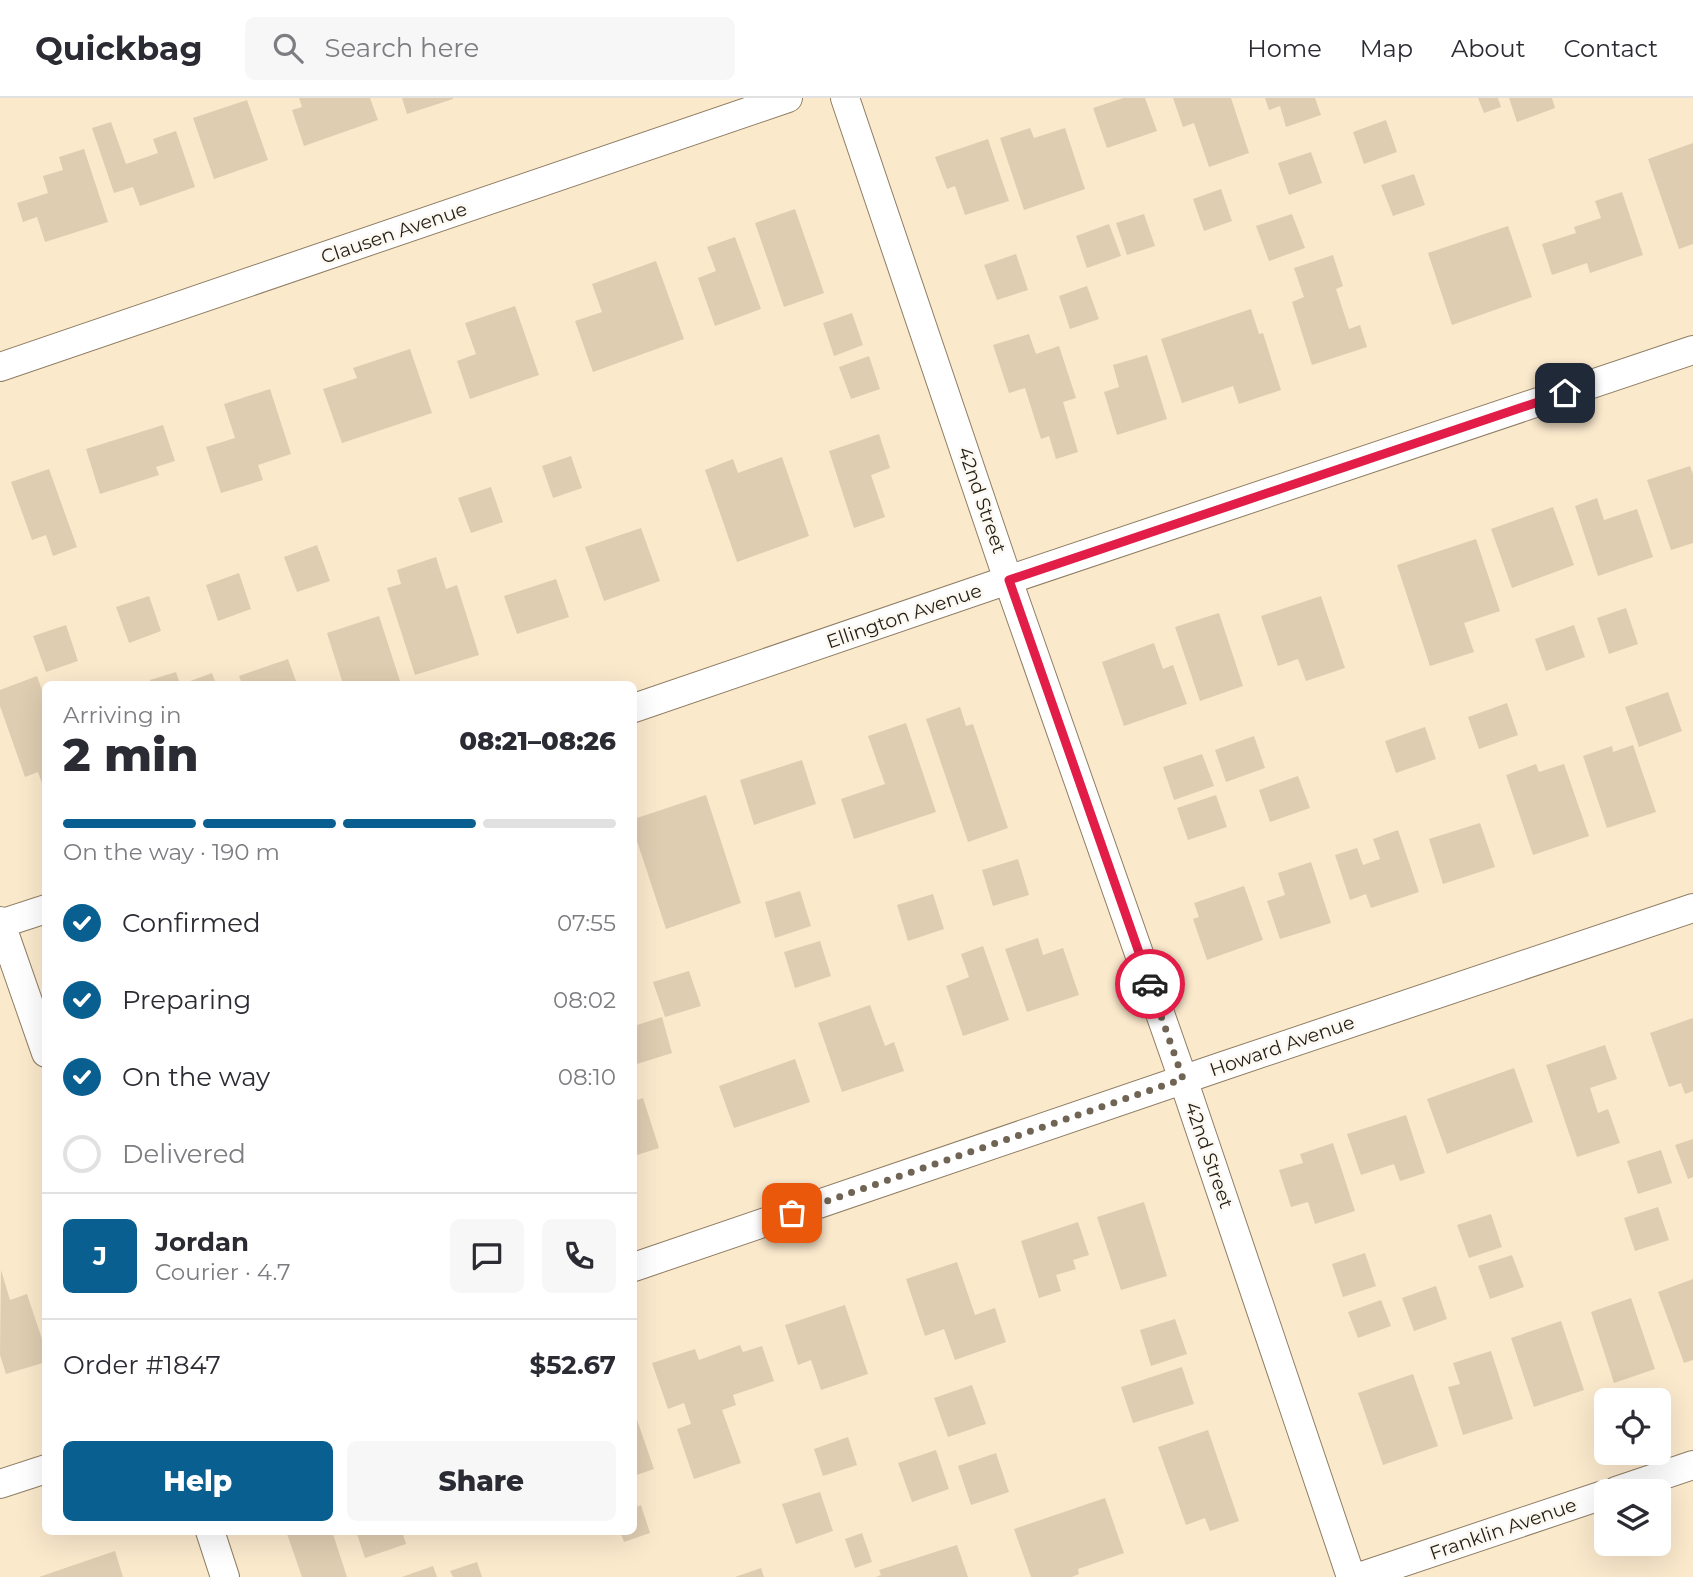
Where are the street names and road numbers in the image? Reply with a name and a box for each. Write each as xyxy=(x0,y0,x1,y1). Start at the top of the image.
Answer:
street label: Clausen Avenue xyxy=(318,197,470,269)
street label: 42nd Street xyxy=(953,444,1011,557)
street label: Ellington Avenue xyxy=(823,579,985,653)
street label: Howard Avenue xyxy=(1207,1010,1357,1082)
street label: 42nd Street xyxy=(1180,1099,1238,1212)
street label: Franklin Avenue xyxy=(1427,1493,1579,1565)

